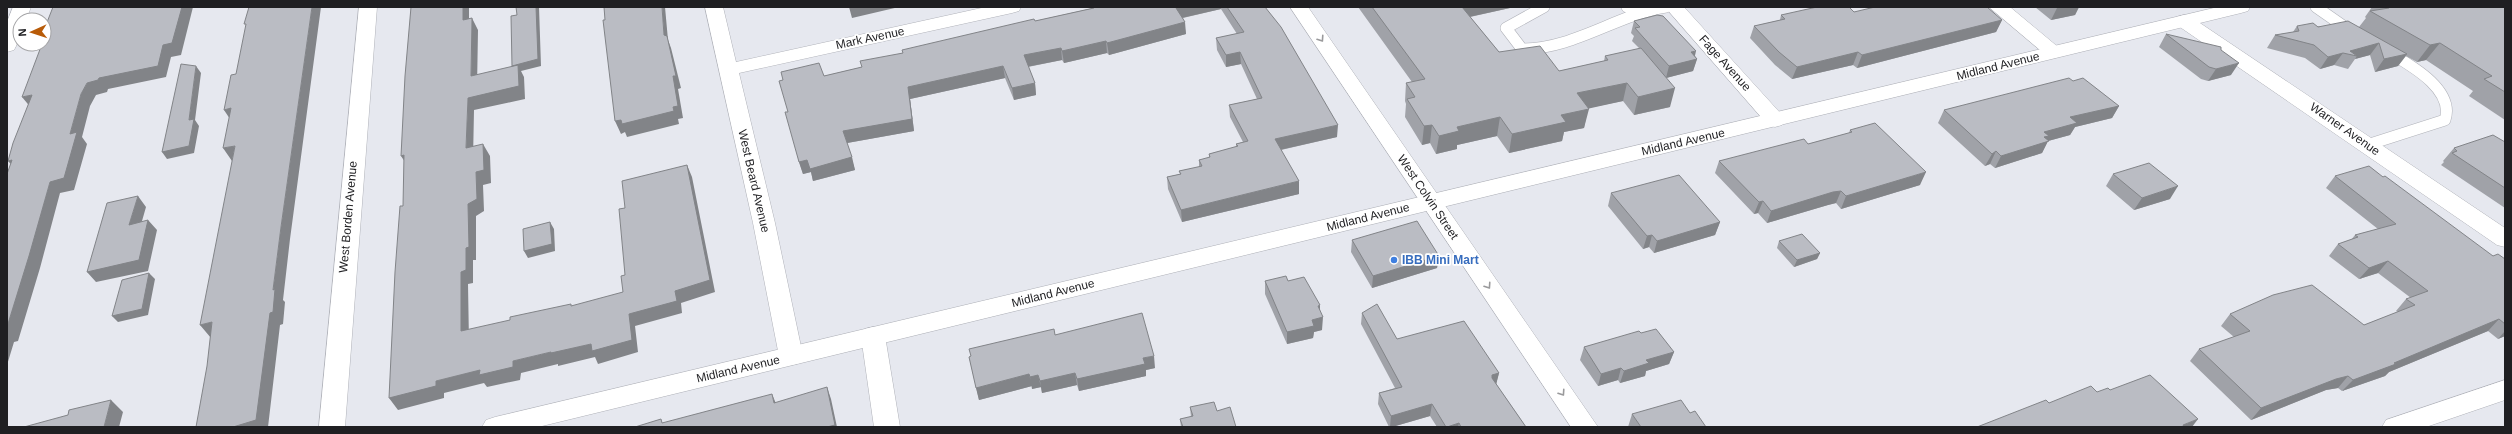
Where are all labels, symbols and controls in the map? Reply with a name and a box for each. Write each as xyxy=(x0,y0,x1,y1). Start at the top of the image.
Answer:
north arrow xyxy=(12,12,52,52)
street label: Mark Avenue xyxy=(834,24,906,52)
text: N xyxy=(16,28,28,37)
street label: Fage Avenue xyxy=(1696,32,1754,94)
one-way arrow xyxy=(1316,35,1323,42)
street label: Midland Avenue xyxy=(1955,49,2041,83)
street label: Warner Avenue xyxy=(2307,100,2383,158)
street label: Midland Avenue xyxy=(1640,126,1726,158)
street label: West Beard Avenue xyxy=(735,128,773,234)
street label: West Colvin Street xyxy=(1394,152,1462,243)
street label: West Borden Avenue xyxy=(336,160,360,274)
street label: Midland Avenue xyxy=(1325,200,1411,234)
place label: IBB Mini Mart xyxy=(1402,253,1479,267)
marker: IBB Mini Mart xyxy=(1389,255,1399,265)
street label: Midland Avenue xyxy=(1010,276,1096,310)
one-way arrow xyxy=(1483,282,1491,289)
street label: Midland Avenue xyxy=(695,353,781,385)
one-way arrow xyxy=(1557,389,1564,396)

